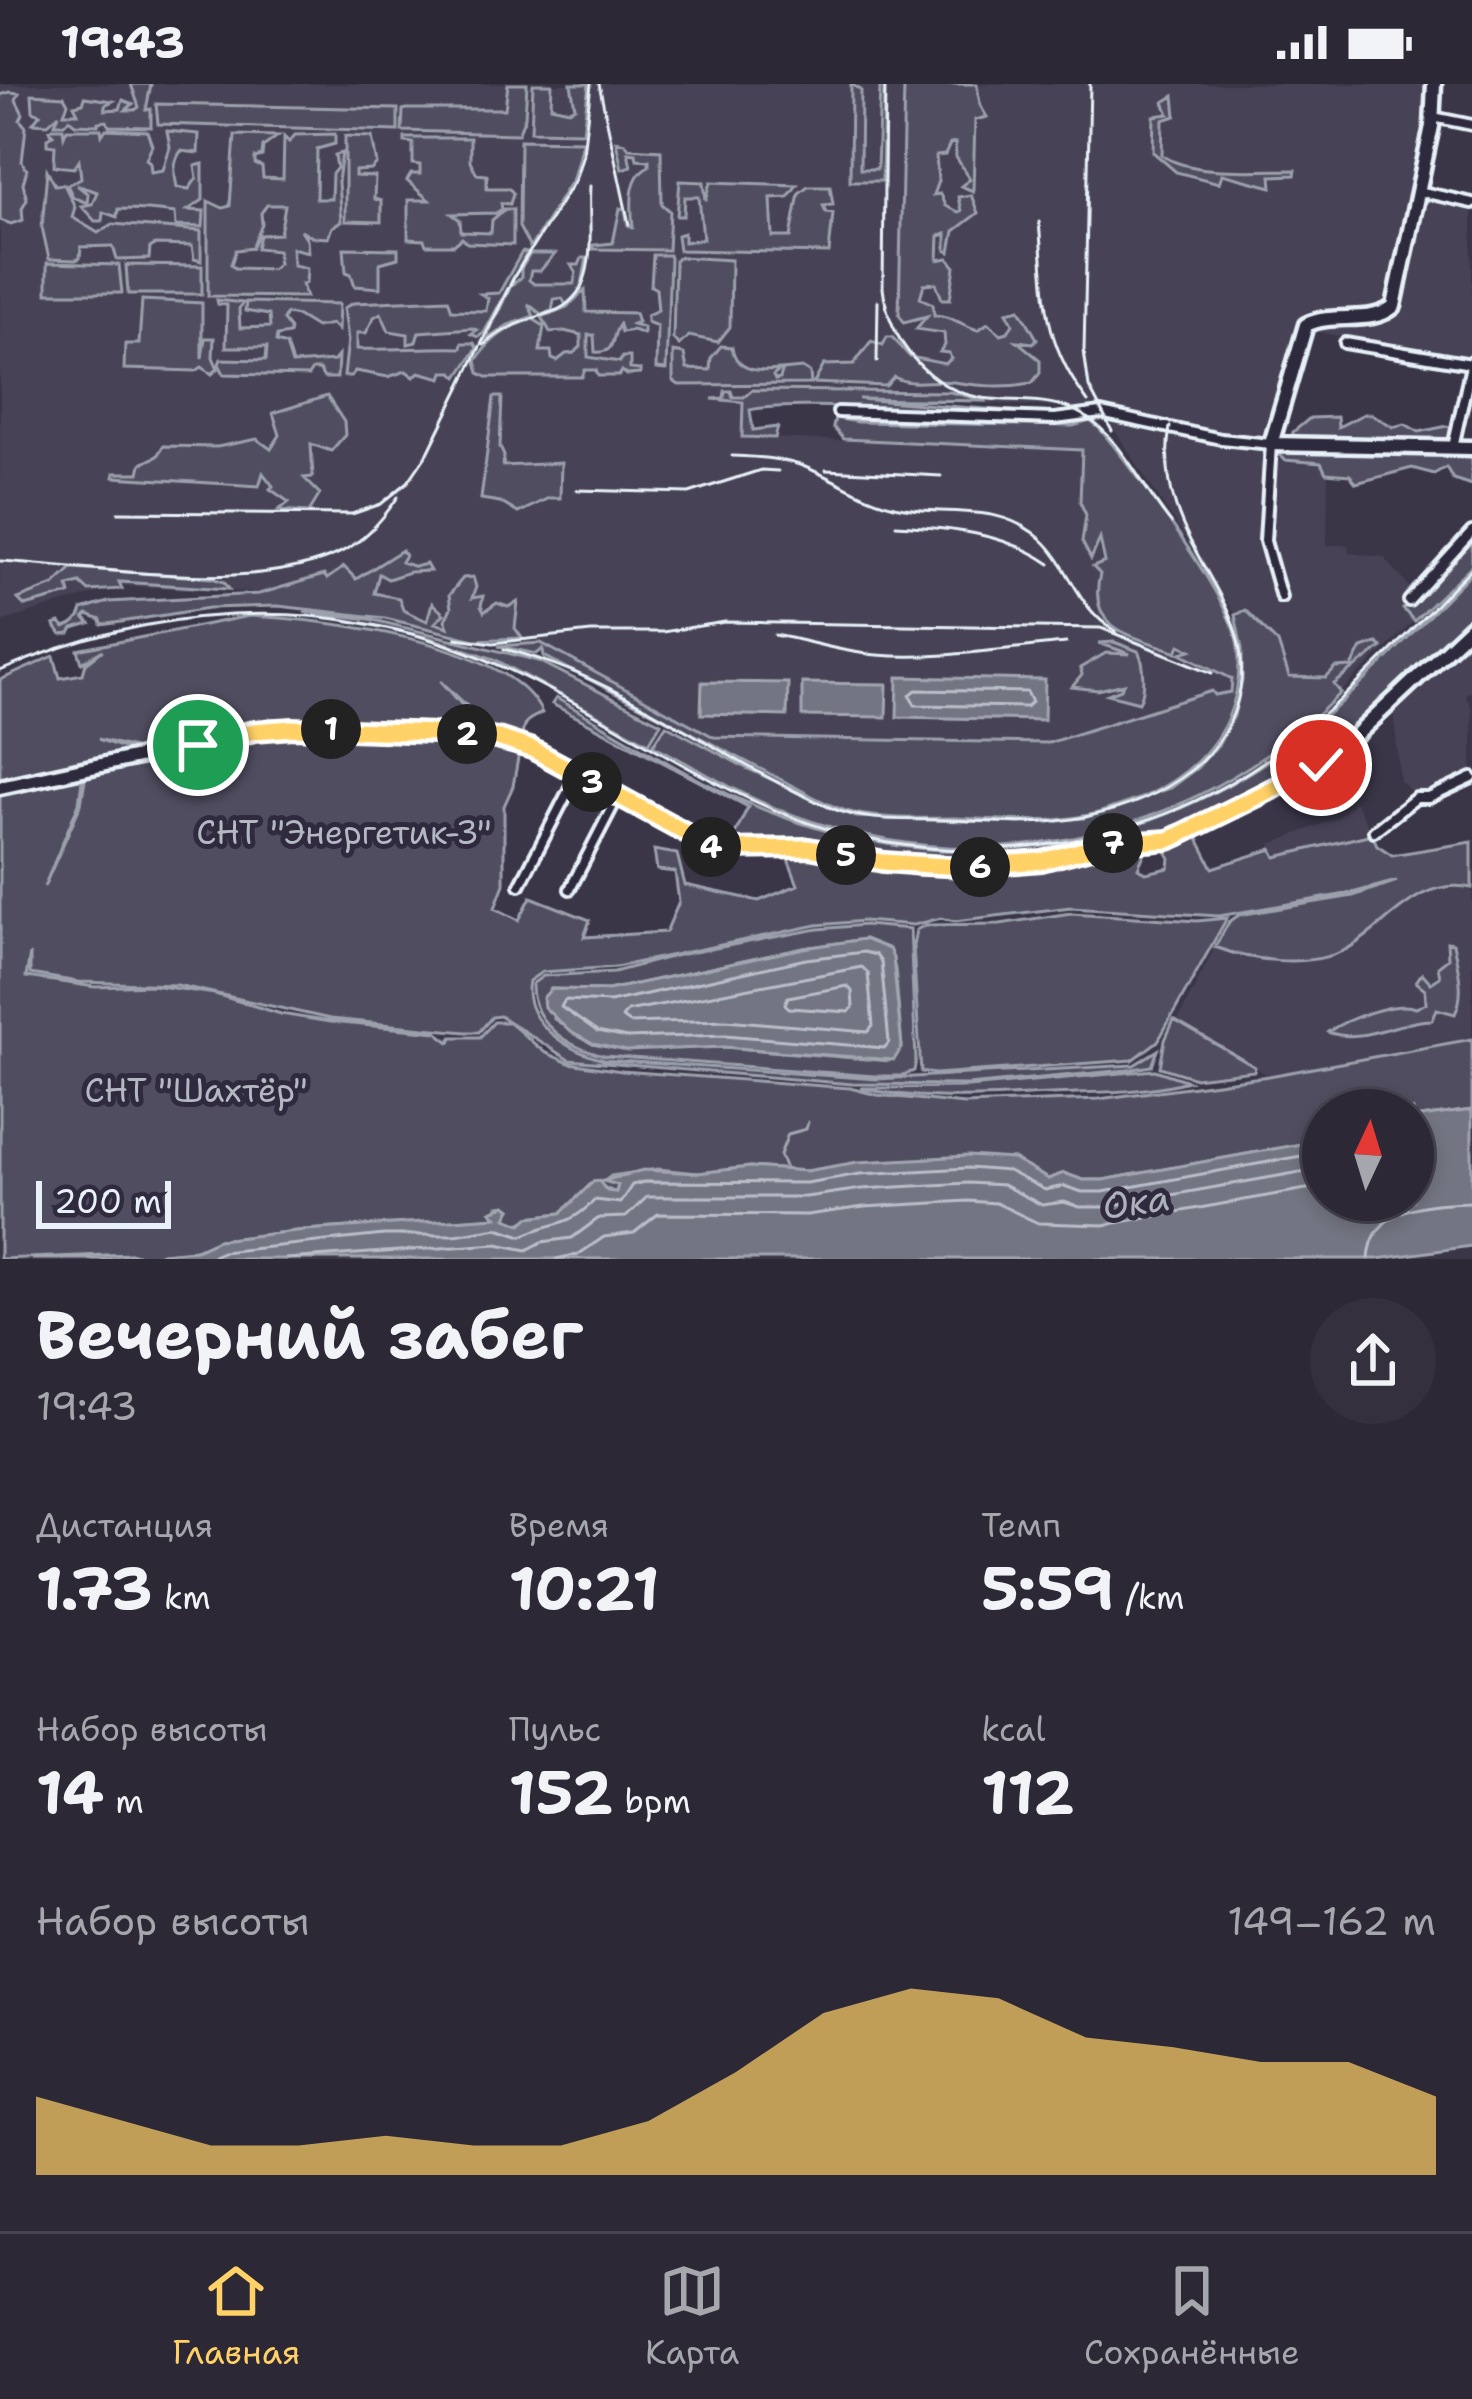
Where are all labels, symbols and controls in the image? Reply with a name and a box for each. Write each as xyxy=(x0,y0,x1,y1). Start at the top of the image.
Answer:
text: 19:43 xyxy=(60,12,185,72)
pin xyxy=(147,694,249,796)
pin: 1 xyxy=(301,699,361,759)
pin: 2 xyxy=(437,704,497,764)
text: 1 xyxy=(323,706,339,751)
text: 2 xyxy=(455,711,479,756)
icon: arrive xyxy=(165,712,231,778)
pin xyxy=(1270,714,1372,816)
icon: check xyxy=(1288,732,1354,798)
pin: 3 xyxy=(562,752,622,812)
text: 3 xyxy=(580,759,604,804)
park label: СНТ "Энергетик-3" xyxy=(196,810,492,855)
pin: 7 xyxy=(1083,813,1143,873)
pin: 4 xyxy=(681,817,741,877)
text: 7 xyxy=(1101,820,1125,865)
text: 4 xyxy=(699,824,723,869)
pin: 5 xyxy=(816,825,876,885)
text: 5 xyxy=(836,832,856,877)
pin: 6 xyxy=(950,837,1010,897)
text: 6 xyxy=(968,844,992,889)
park label: СНТ "Шахтёр" xyxy=(84,1068,308,1113)
north arrow xyxy=(1302,1089,1434,1221)
map controls xyxy=(1302,1089,1434,1221)
water label: Ока xyxy=(1099,1173,1173,1231)
scale bar xyxy=(36,1175,171,1228)
text: 200 m xyxy=(54,1179,162,1224)
text: Вечерний забег xyxy=(36,1291,583,1379)
button: share xyxy=(1310,1298,1436,1424)
text: 19:43 xyxy=(36,1380,138,1432)
text: Дистанция xyxy=(36,1503,213,1548)
text: Время xyxy=(509,1503,609,1548)
text: Темп xyxy=(981,1503,1061,1548)
text: 1.73 xyxy=(36,1548,153,1628)
text: 10:21 xyxy=(509,1548,660,1628)
text: 5:59 xyxy=(981,1548,1114,1628)
text: km xyxy=(153,1575,211,1620)
text: /km xyxy=(1114,1575,1184,1620)
text: Набор высоты xyxy=(36,1707,268,1752)
text: Пульс xyxy=(509,1707,601,1752)
text: kcal xyxy=(981,1707,1045,1752)
text: 14 xyxy=(36,1752,104,1832)
text: 152 xyxy=(509,1752,613,1832)
text: 112 xyxy=(981,1752,1075,1832)
text: m xyxy=(104,1779,144,1824)
text: bpm xyxy=(613,1779,691,1824)
text: Набор высоты xyxy=(36,1895,310,1947)
text: 149–162 m xyxy=(1227,1895,1436,1947)
tab: Главная xyxy=(172,2258,300,2375)
tab: Карта xyxy=(645,2258,739,2375)
tab: Сохранённые xyxy=(1084,2258,1300,2375)

